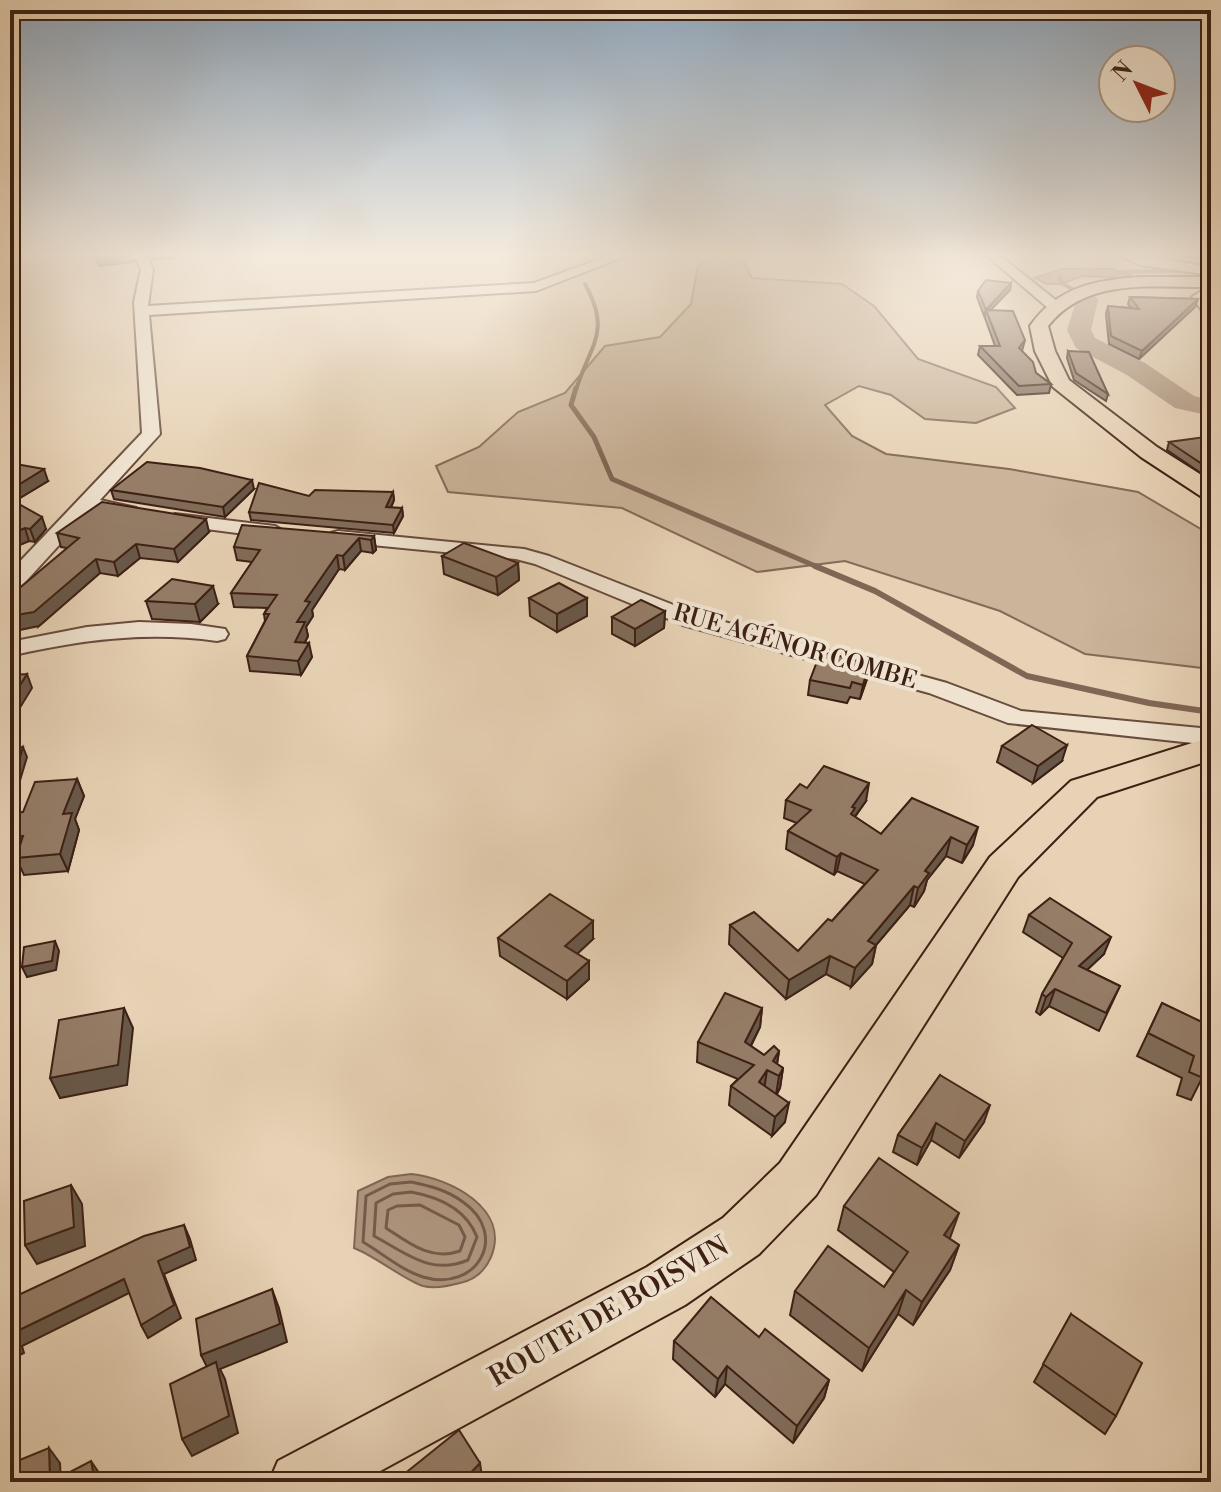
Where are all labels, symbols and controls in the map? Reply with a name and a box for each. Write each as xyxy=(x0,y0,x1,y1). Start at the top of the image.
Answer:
north arrow xyxy=(1097,44,1177,124)
text: N xyxy=(1107,56,1140,87)
street label: RUE AGÉNOR COMBE xyxy=(670,597,921,696)
street label: ROUTE DE BOISVIN xyxy=(483,1229,735,1395)

